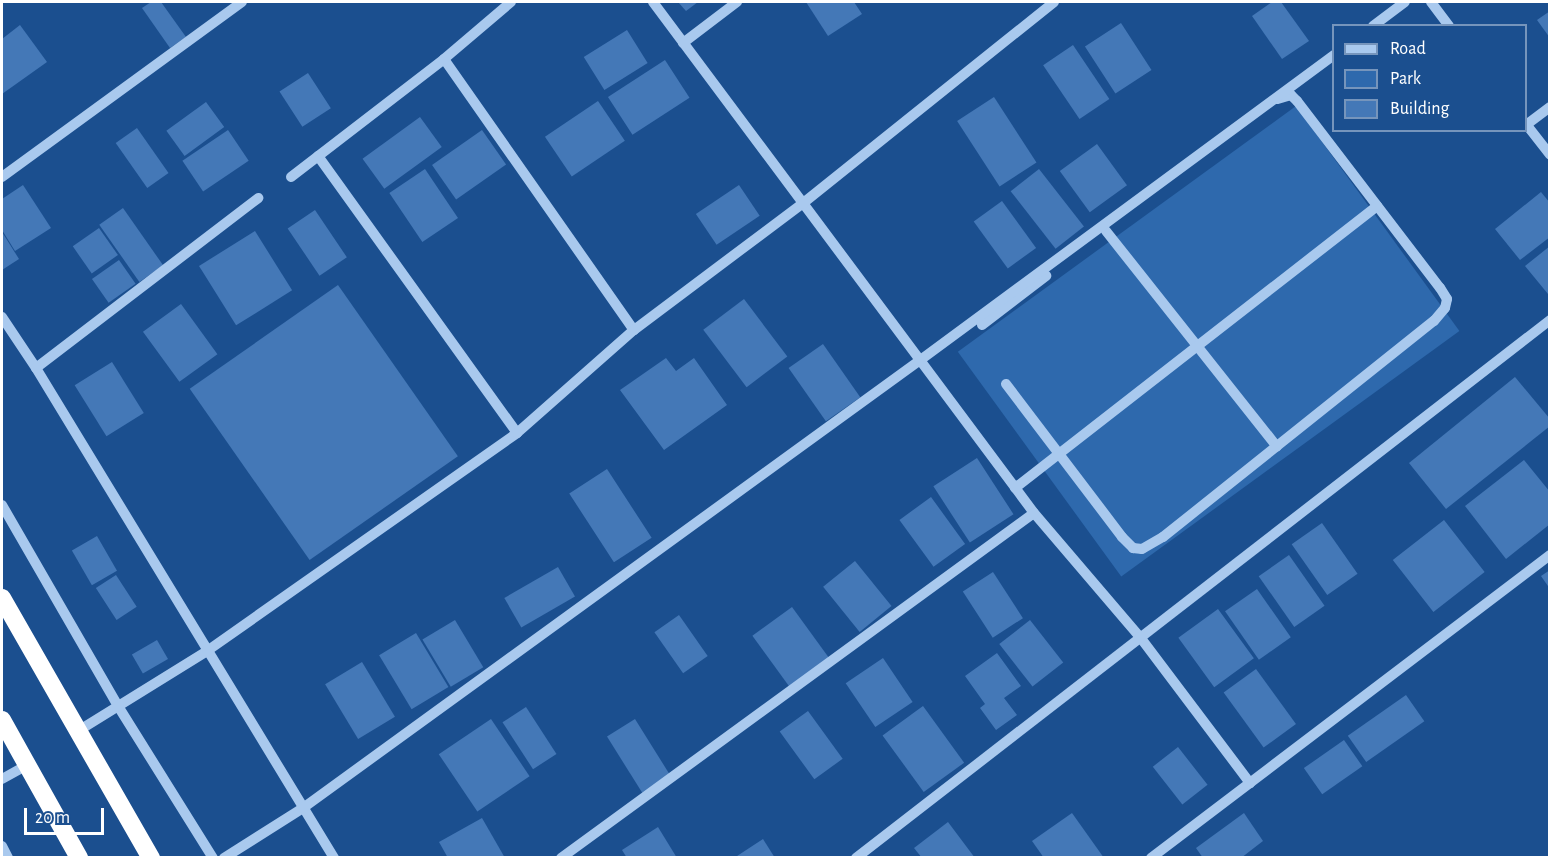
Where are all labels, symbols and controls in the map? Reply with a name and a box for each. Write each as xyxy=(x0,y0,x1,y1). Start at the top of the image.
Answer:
legend xyxy=(1332,24,1527,132)
text: Road xyxy=(1390,40,1426,58)
text: Park xyxy=(1390,70,1421,88)
text: Building xyxy=(1390,100,1449,118)
scale bar xyxy=(27,796,106,834)
text: 20 m xyxy=(35,809,70,827)

